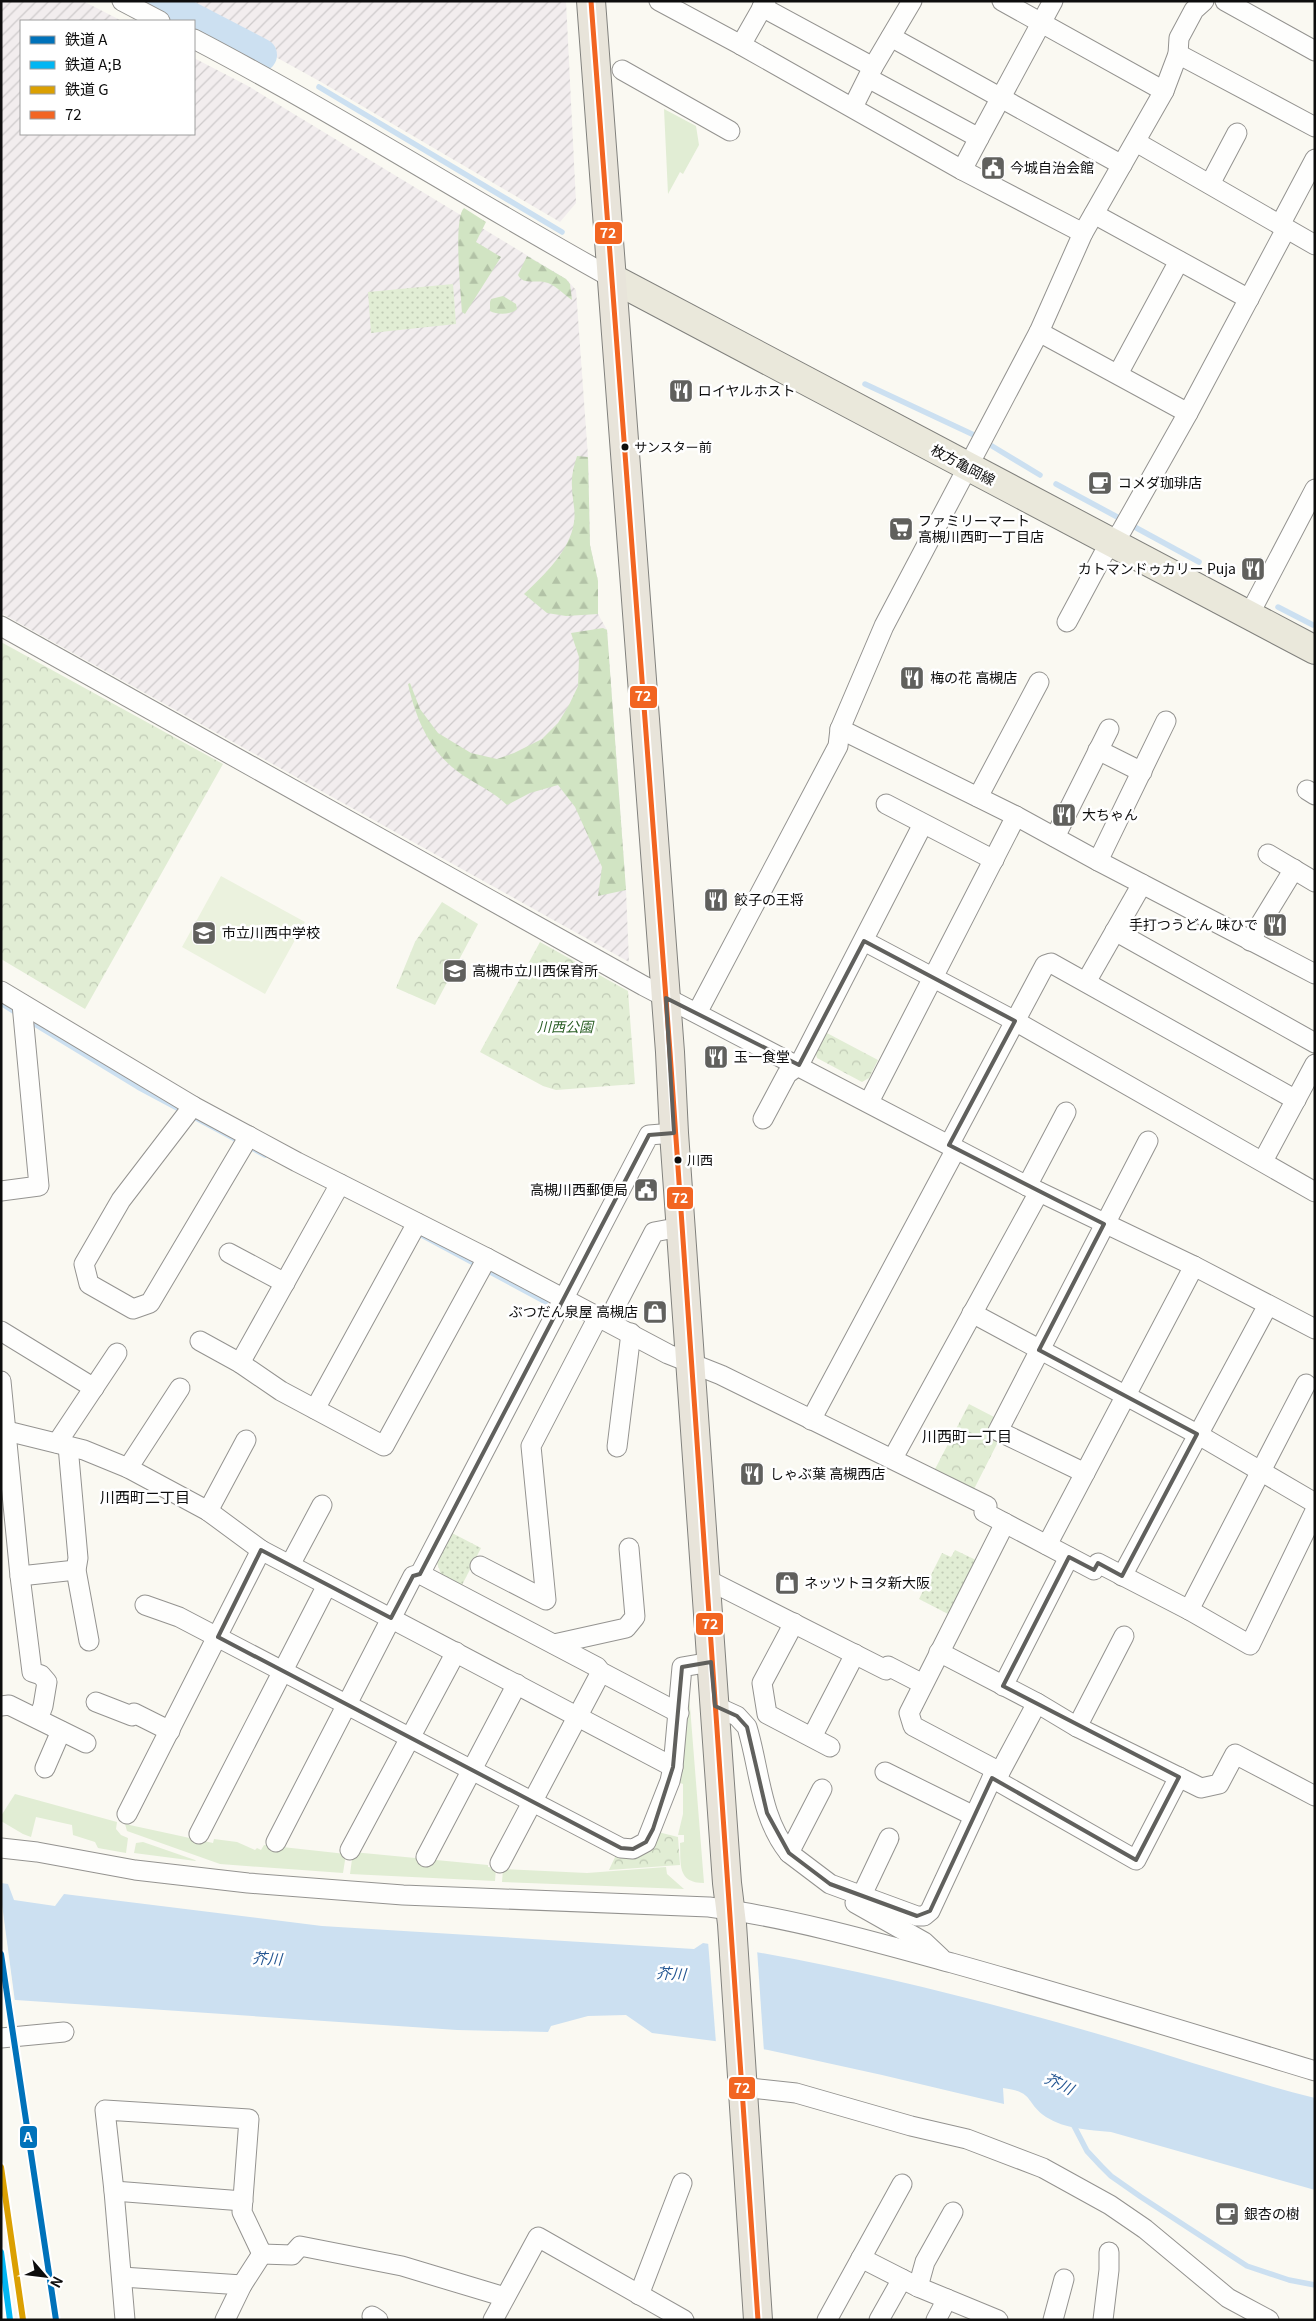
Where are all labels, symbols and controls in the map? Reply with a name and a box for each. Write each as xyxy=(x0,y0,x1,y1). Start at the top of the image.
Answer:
legend xyxy=(20,20,195,135)
text: 鉄道 A xyxy=(65,28,108,49)
text: 鉄道 A;B xyxy=(65,53,122,74)
text: 鉄道 G xyxy=(65,78,109,99)
text: 72 xyxy=(65,103,82,124)
public building icon: 今城自治会館 xyxy=(980,155,1006,181)
place label: 今城自治会館 xyxy=(1010,157,1094,177)
line badge: 72 xyxy=(594,221,623,245)
text: 72 xyxy=(600,222,616,242)
restaurant icon: ロイヤルホスト xyxy=(668,378,694,404)
place label: ロイヤルホスト xyxy=(698,380,796,400)
place label: サンスター前 xyxy=(634,437,712,456)
street label: 枚方亀岡線 xyxy=(928,439,999,489)
marker: サンスター前 xyxy=(620,442,630,452)
cafe icon: コメダ珈琲店 xyxy=(1087,470,1113,496)
place label: コメダ珈琲店 xyxy=(1118,472,1202,492)
place label: ファミリーマート 高槻川西町一丁目店 xyxy=(918,510,1044,546)
supermarket icon: ファミリーマート 高槻川西町一丁目店 xyxy=(888,516,914,542)
restaurant icon: カトマンドゥカリー Puja xyxy=(1240,556,1266,582)
place label: カトマンドゥカリー Puja xyxy=(1078,558,1236,578)
restaurant icon: 梅の花 高槻店 xyxy=(899,665,925,691)
place label: 梅の花 高槻店 xyxy=(930,667,1017,687)
line badge: 72 xyxy=(629,685,658,709)
text: 72 xyxy=(635,685,651,705)
restaurant icon: 大ちゃん xyxy=(1051,802,1077,828)
place label: 大ちゃん xyxy=(1082,804,1138,824)
restaurant icon: 餃子の王将 xyxy=(703,887,729,913)
place label: 餃子の王将 xyxy=(734,889,804,909)
restaurant icon: 手打つうどん 味ひで xyxy=(1262,912,1288,938)
place label: 手打つうどん 味ひで xyxy=(1129,914,1258,934)
school or university icon: 市立川西中学校 xyxy=(191,920,217,946)
place label: 市立川西中学校 xyxy=(222,922,320,942)
school or university icon: 高槻市立川西保育所 xyxy=(442,958,468,984)
place label: 高槻市立川西保育所 xyxy=(472,960,598,980)
park label: 川西公園 xyxy=(537,1016,595,1036)
restaurant icon: 玉一食堂 xyxy=(703,1044,729,1070)
place label: 玉一食堂 xyxy=(734,1046,790,1066)
place label: 川西 xyxy=(687,1150,713,1169)
marker: 川西 xyxy=(673,1155,683,1165)
public building icon: 高槻川西郵便局 xyxy=(633,1177,659,1203)
place label: 高槻川西郵便局 xyxy=(530,1179,628,1199)
line badge: 72 xyxy=(666,1186,694,1210)
text: 72 xyxy=(672,1187,688,1207)
shop icon: ぶつだん泉屋 高槻店 xyxy=(642,1299,668,1325)
place label: ぶつだん泉屋 高槻店 xyxy=(509,1301,638,1321)
district label: 川西町一丁目 xyxy=(922,1425,1012,1446)
restaurant icon: しゃぶ葉 高槻西店 xyxy=(739,1461,765,1487)
place label: しゃぶ葉 高槻西店 xyxy=(770,1463,885,1483)
district label: 川西町二丁目 xyxy=(100,1486,190,1507)
shop icon: ネッツトヨタ新大阪 xyxy=(774,1570,800,1596)
place label: ネッツトヨタ新大阪 xyxy=(804,1572,930,1592)
line badge: 72 xyxy=(695,1612,724,1636)
text: 72 xyxy=(702,1613,718,1633)
water label: 芥川 xyxy=(252,1946,285,1969)
water label: 芥川 xyxy=(656,1961,689,1984)
water label: 芥川 xyxy=(1042,2067,1080,2100)
line badge: 72 xyxy=(728,2076,756,2100)
text: 72 xyxy=(734,2077,750,2097)
line badge: A xyxy=(19,2125,38,2149)
text: A xyxy=(23,2126,34,2146)
cafe icon: 銀杏の樹 xyxy=(1214,2201,1240,2227)
place label: 銀杏の樹 xyxy=(1244,2203,1300,2223)
north arrow xyxy=(20,2251,70,2301)
text: N xyxy=(46,2273,69,2292)

